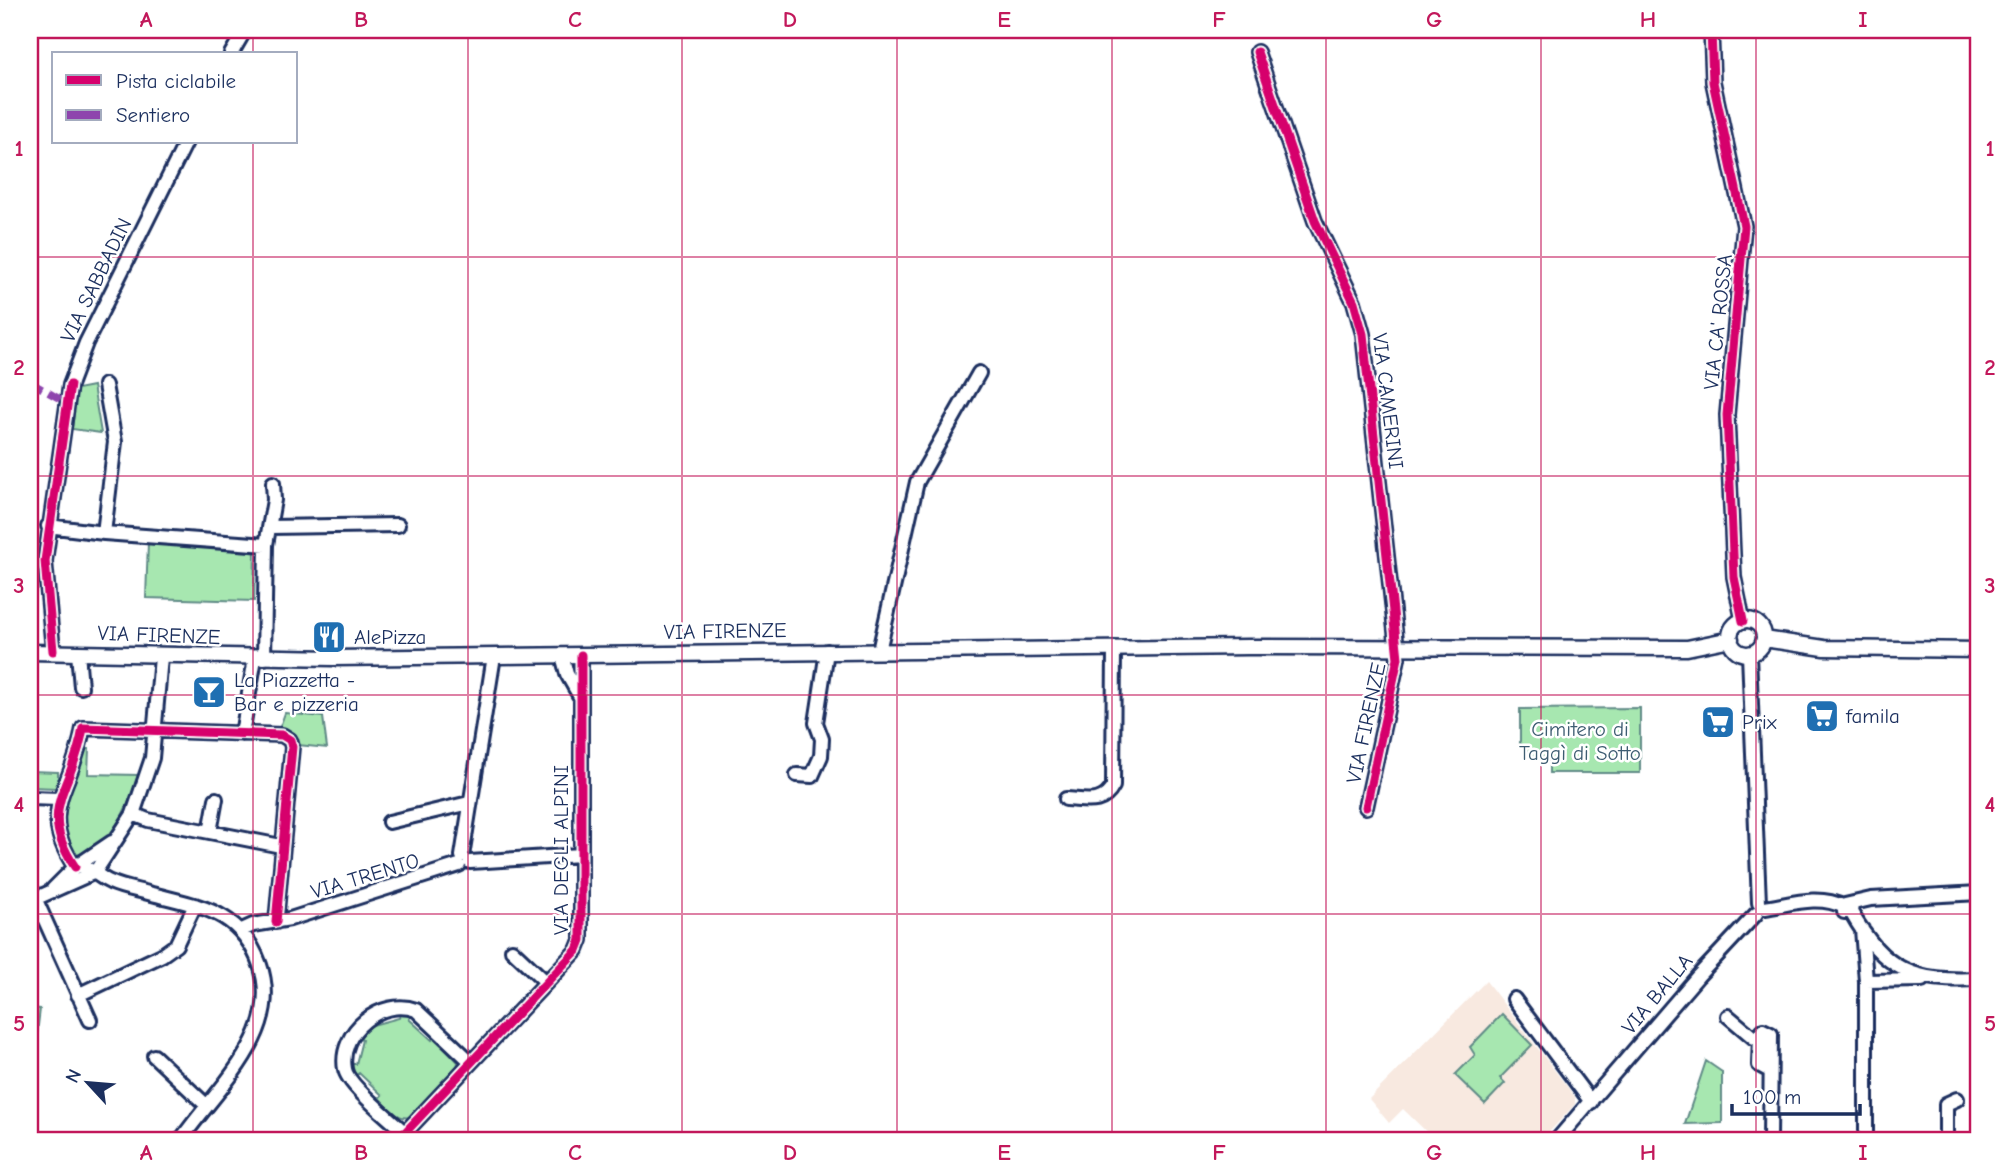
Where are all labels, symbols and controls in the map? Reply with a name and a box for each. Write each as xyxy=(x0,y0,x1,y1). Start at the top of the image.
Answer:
text: A xyxy=(140,6,153,33)
text: B xyxy=(354,6,368,33)
text: C xyxy=(568,6,582,33)
text: D xyxy=(783,6,797,33)
text: E xyxy=(997,6,1011,33)
text: F xyxy=(1212,6,1226,33)
text: G xyxy=(1426,6,1442,33)
text: H xyxy=(1640,6,1656,33)
text: I xyxy=(1858,6,1868,33)
legend xyxy=(52,52,298,144)
text: Pista ciclabile xyxy=(116,69,236,93)
text: Sentiero xyxy=(116,103,190,127)
text: 1 xyxy=(14,135,24,162)
text: 1 xyxy=(1985,135,1995,162)
street label: VIA SABBADIN xyxy=(56,214,136,346)
street label: VIA CA' ROSSA xyxy=(1699,253,1737,391)
street label: VIA CAMERINI xyxy=(1368,332,1408,470)
text: 2 xyxy=(13,354,25,381)
text: 2 xyxy=(1984,354,1996,381)
text: 3 xyxy=(13,572,25,599)
text: 3 xyxy=(1984,572,1996,599)
restaurant icon: AlePizza xyxy=(310,618,348,656)
street label: VIA FIRENZE xyxy=(663,618,787,644)
street label: VIA FIRENZE xyxy=(97,621,221,649)
place label: AlePizza xyxy=(354,625,426,649)
street label: VIA FIRENZE xyxy=(1341,660,1391,786)
place label: La Piazzetta - Bar e pizzeria xyxy=(234,668,359,716)
bar icon: La Piazzetta - Bar e pizzeria xyxy=(190,673,228,711)
supermarket icon: famila xyxy=(1803,697,1841,735)
supermarket icon: Prix xyxy=(1699,703,1737,741)
place label: famila xyxy=(1845,704,1900,728)
place label: Prix xyxy=(1742,710,1777,734)
park label: Cimitero di Taggì di Sotto xyxy=(1519,717,1641,765)
street label: VIA DEGLI ALPINI xyxy=(549,765,573,935)
text: 4 xyxy=(14,791,25,818)
text: 4 xyxy=(1985,791,1996,818)
street label: VIA TRENTO xyxy=(308,848,422,904)
street label: VIA BALLA xyxy=(1617,949,1697,1039)
text: 5 xyxy=(13,1010,25,1037)
text: 5 xyxy=(1984,1010,1996,1037)
north arrow xyxy=(52,1048,122,1118)
text: N xyxy=(61,1066,86,1086)
scale bar xyxy=(1732,1073,1860,1117)
text: 100 m xyxy=(1743,1085,1801,1109)
text: A xyxy=(140,1139,153,1166)
text: B xyxy=(354,1139,368,1166)
text: C xyxy=(568,1139,582,1166)
text: D xyxy=(783,1139,797,1166)
text: E xyxy=(997,1139,1011,1166)
text: F xyxy=(1212,1139,1226,1166)
text: G xyxy=(1426,1139,1442,1166)
text: H xyxy=(1640,1139,1656,1166)
text: I xyxy=(1858,1139,1868,1166)

